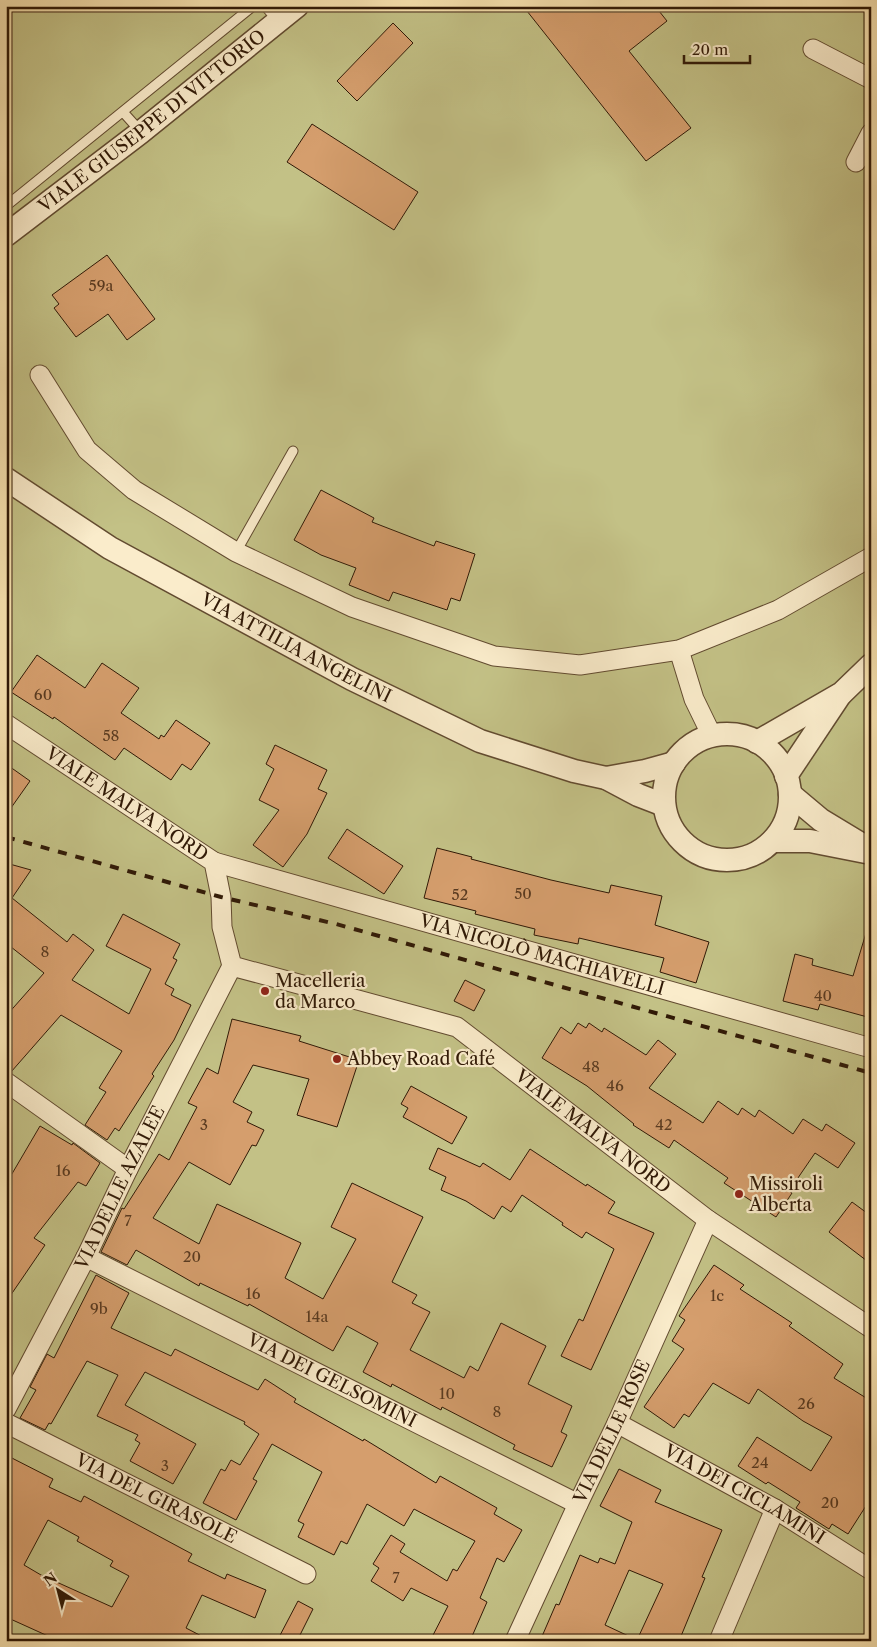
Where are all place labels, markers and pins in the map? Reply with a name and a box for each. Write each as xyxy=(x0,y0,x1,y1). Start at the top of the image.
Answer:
place label: Macelleria da Marco xyxy=(275,970,366,1013)
marker: Macelleria da Marco xyxy=(259,985,271,997)
place label: Abbey Road Café xyxy=(346,1048,495,1070)
marker: Abbey Road Café xyxy=(331,1053,343,1065)
place label: Missiroli Alberta xyxy=(748,1173,824,1216)
marker: Missiroli Alberta xyxy=(733,1188,745,1200)

